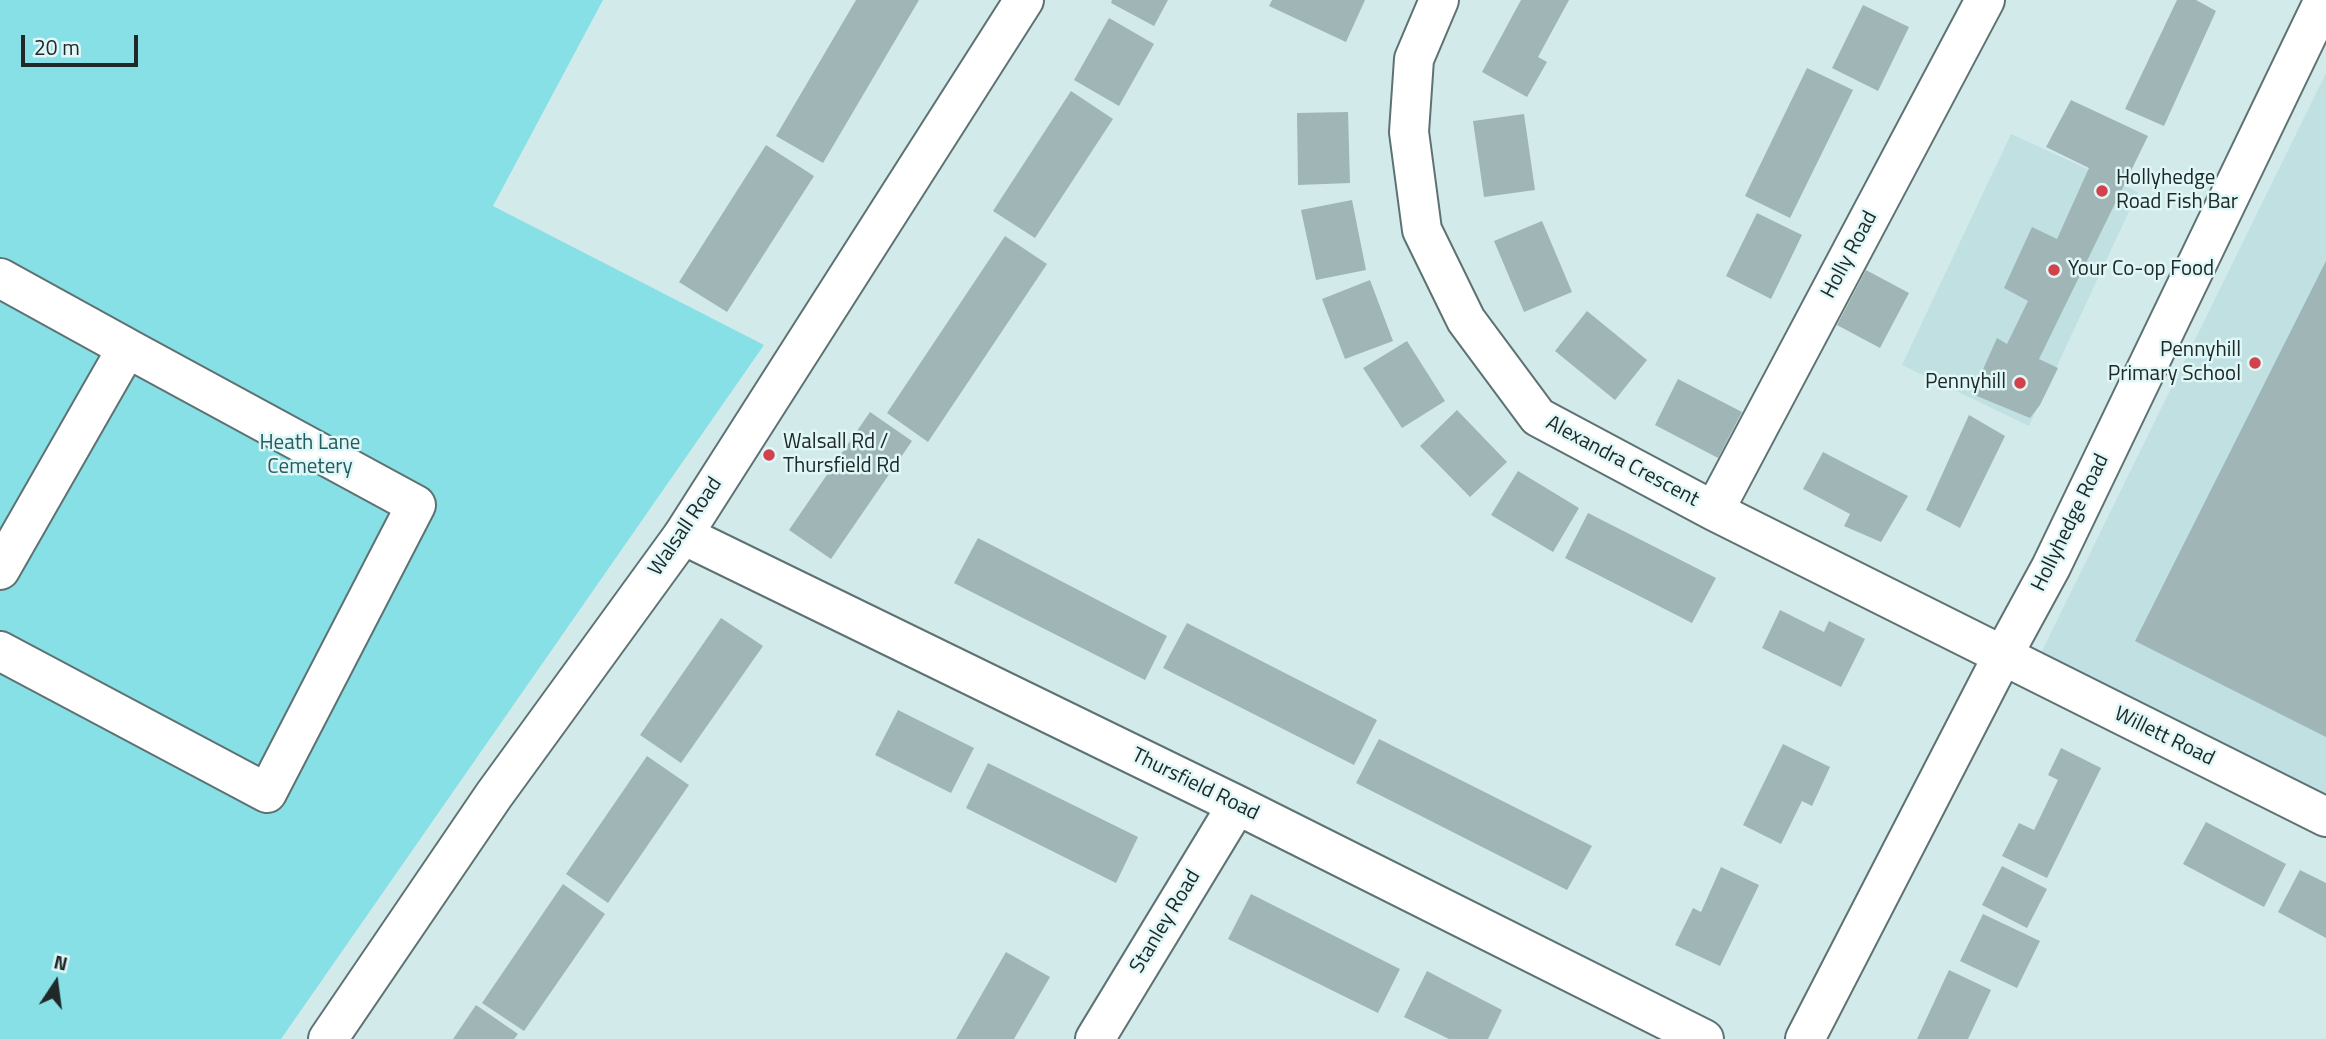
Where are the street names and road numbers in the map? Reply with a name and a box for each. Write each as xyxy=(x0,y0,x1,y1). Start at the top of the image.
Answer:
street label: Holly Road xyxy=(1817,207,1883,303)
street label: Alexandra Crescent xyxy=(1541,411,1703,513)
street label: Hollyhedge Road xyxy=(2027,450,2115,596)
street label: Walsall Road xyxy=(644,473,728,581)
street label: Willett Road xyxy=(2110,702,2218,772)
street label: Thursfield Road xyxy=(1127,743,1263,827)
street label: Stanley Road xyxy=(1125,866,1207,978)

